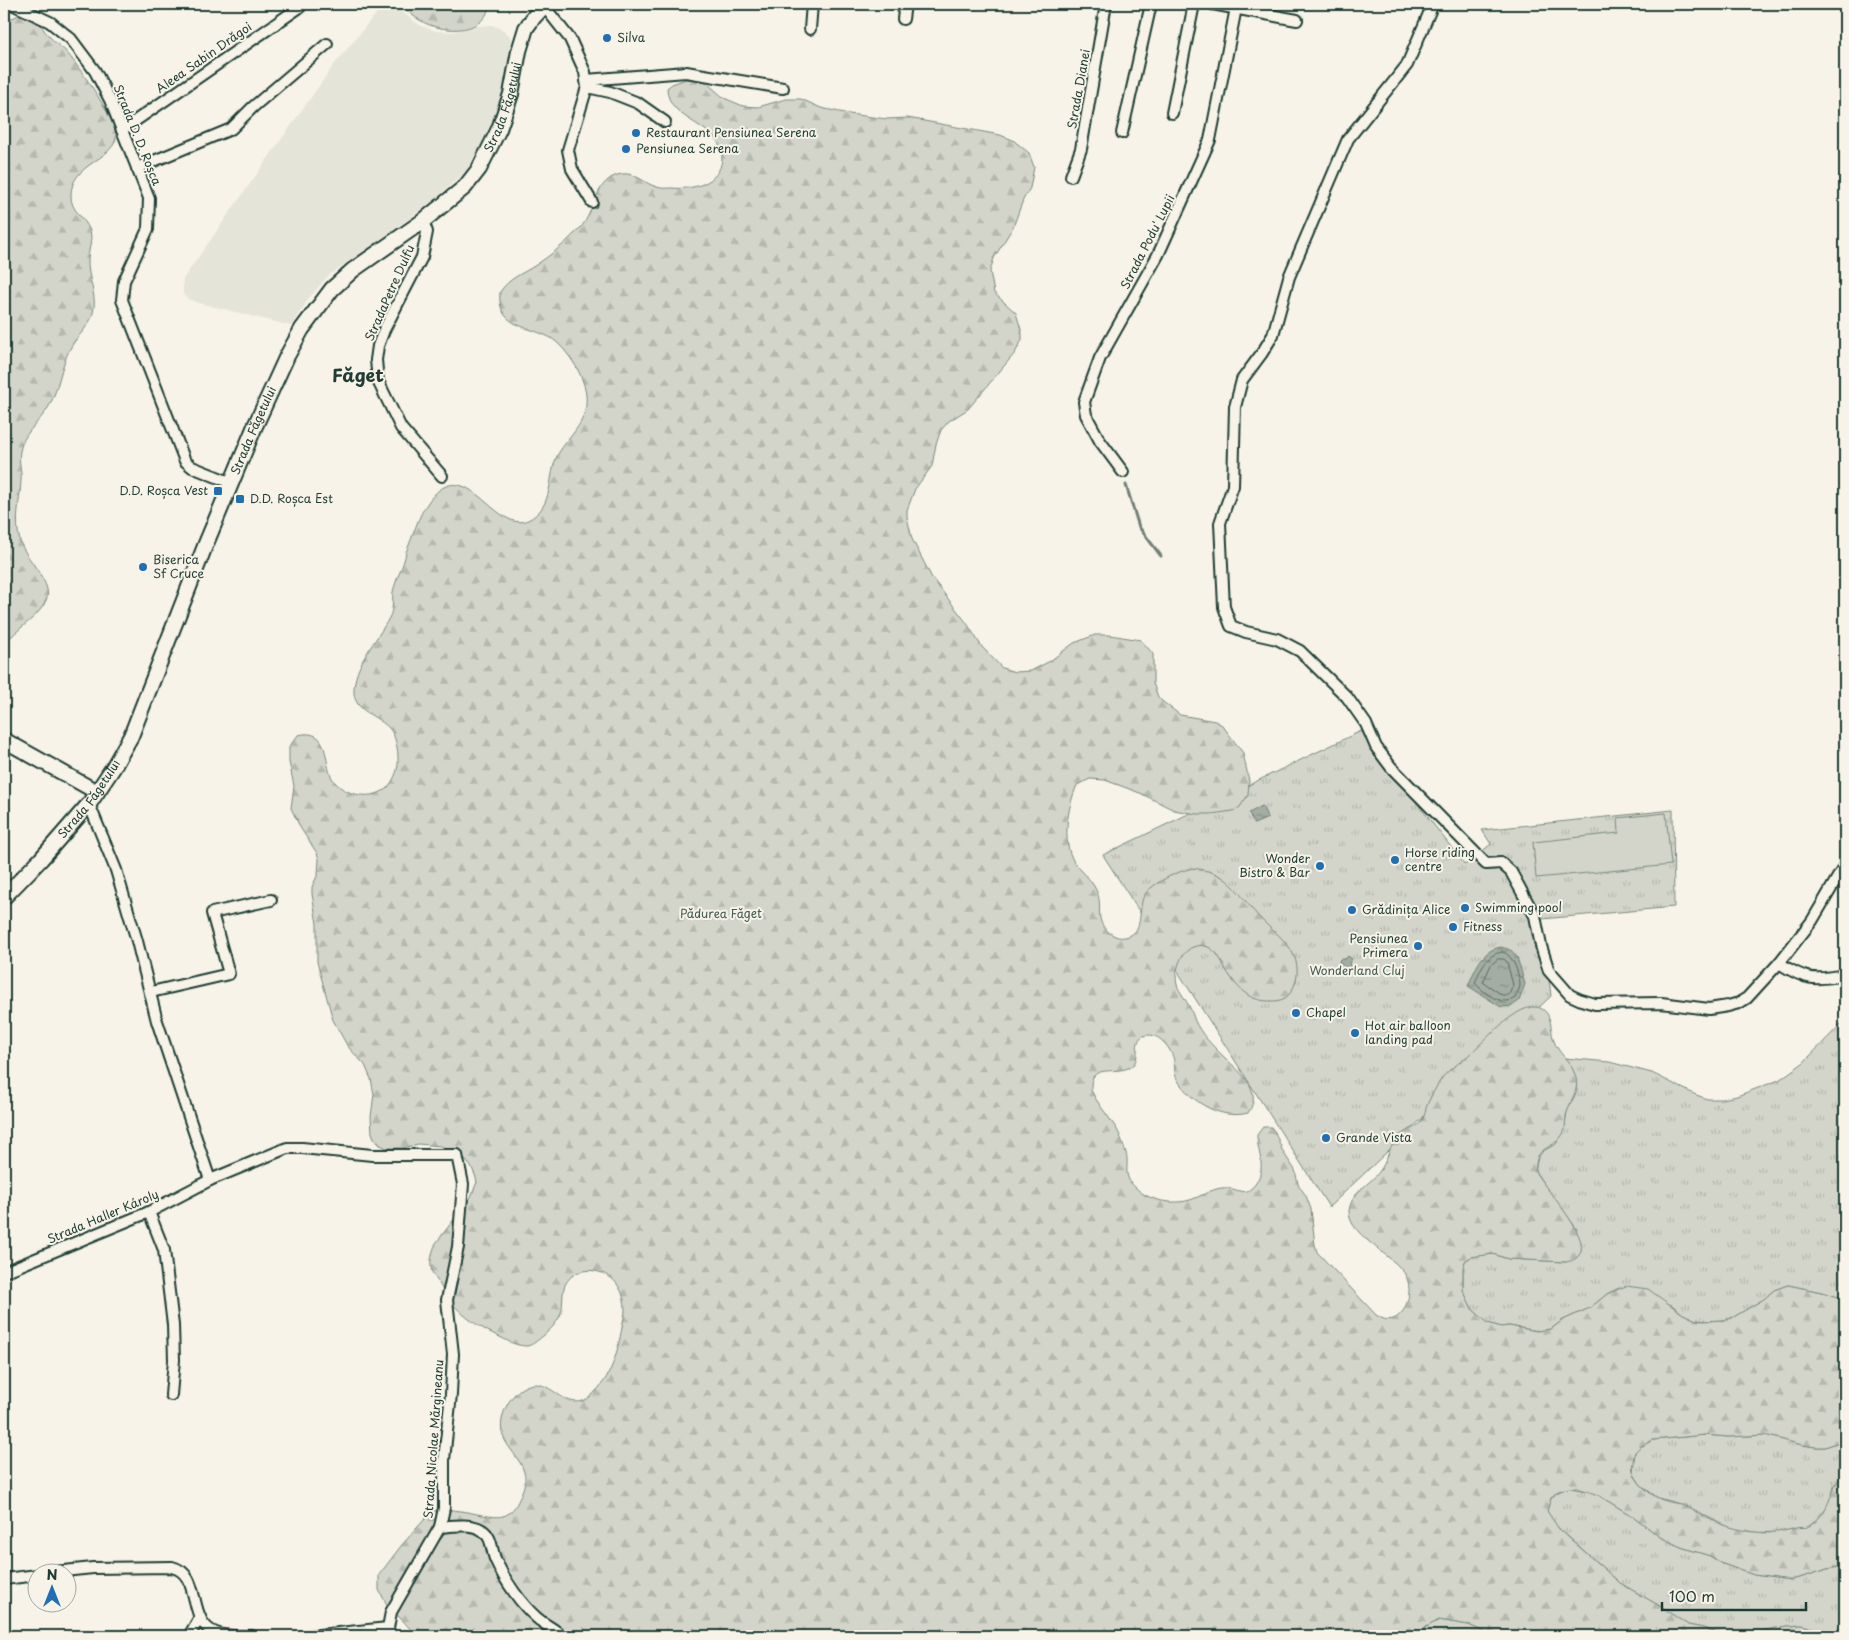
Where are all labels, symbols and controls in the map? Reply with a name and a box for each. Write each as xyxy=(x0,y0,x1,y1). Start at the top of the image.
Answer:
street label: Aleea Sabin Drăgoi xyxy=(152,17,255,97)
place label: Silva xyxy=(617,28,646,46)
marker: Silva xyxy=(601,32,613,44)
street label: Strada Dianei xyxy=(1062,48,1094,130)
street label: Strada Făgetului xyxy=(479,60,525,155)
street label: Strada D. D. Roșca xyxy=(109,81,167,188)
place label: Restaurant Pensiunea Serena xyxy=(646,123,817,141)
marker: Restaurant Pensiunea Serena xyxy=(630,127,642,139)
place label: Pensiunea Serena xyxy=(636,139,739,157)
marker: Pensiunea Serena xyxy=(620,143,632,155)
street label: Strada Podu' Lupii xyxy=(1115,191,1179,292)
street label: StradaPetre Dulfu xyxy=(360,241,418,344)
district label: Făget xyxy=(332,361,384,388)
street label: Strada Făgetului xyxy=(226,383,280,477)
place label: D.D. Roșca Vest xyxy=(120,481,208,499)
marker: D.D. Roșca Vest xyxy=(212,485,224,497)
place label: D.D. Roșca Est xyxy=(250,489,333,507)
marker: D.D. Roșca Est xyxy=(234,493,246,505)
place label: Biserica Sf Cruce xyxy=(153,550,205,582)
marker: Biserica Sf Cruce xyxy=(137,561,149,573)
street label: Strada Făgetului xyxy=(53,756,124,842)
place label: Horse riding centre xyxy=(1405,843,1475,875)
place label: Wonder Bistro & Bar xyxy=(1239,849,1311,881)
marker: Horse riding centre xyxy=(1389,854,1401,866)
marker: Wonder Bistro & Bar xyxy=(1314,860,1326,872)
place label: Swimming pool xyxy=(1475,898,1562,916)
place label: Grădinița Alice xyxy=(1362,900,1450,918)
marker: Swimming pool xyxy=(1459,902,1471,914)
park label: Pădurea Făget xyxy=(680,904,762,922)
marker: Grădinița Alice xyxy=(1346,904,1358,916)
place label: Fitness xyxy=(1463,917,1503,935)
marker: Fitness xyxy=(1447,921,1459,933)
place label: Pensiunea Primera xyxy=(1349,929,1409,961)
marker: Pensiunea Primera xyxy=(1412,940,1424,952)
park label: Wonderland Cluj xyxy=(1309,961,1405,979)
place label: Chapel xyxy=(1306,1003,1346,1021)
marker: Chapel xyxy=(1290,1007,1302,1019)
place label: Hot air balloon landing pad xyxy=(1365,1016,1451,1048)
marker: Hot air balloon landing pad xyxy=(1349,1027,1361,1039)
place label: Grande Vista xyxy=(1336,1128,1412,1146)
marker: Grande Vista xyxy=(1320,1132,1332,1144)
street label: Strada Haller Károly xyxy=(44,1185,161,1248)
street label: Strada Nicolae Mărgineanu xyxy=(418,1359,448,1519)
north arrow xyxy=(28,1562,78,1612)
text: N xyxy=(46,1564,58,1585)
scale bar xyxy=(1662,1580,1805,1612)
text: 100 m xyxy=(1669,1584,1715,1607)

